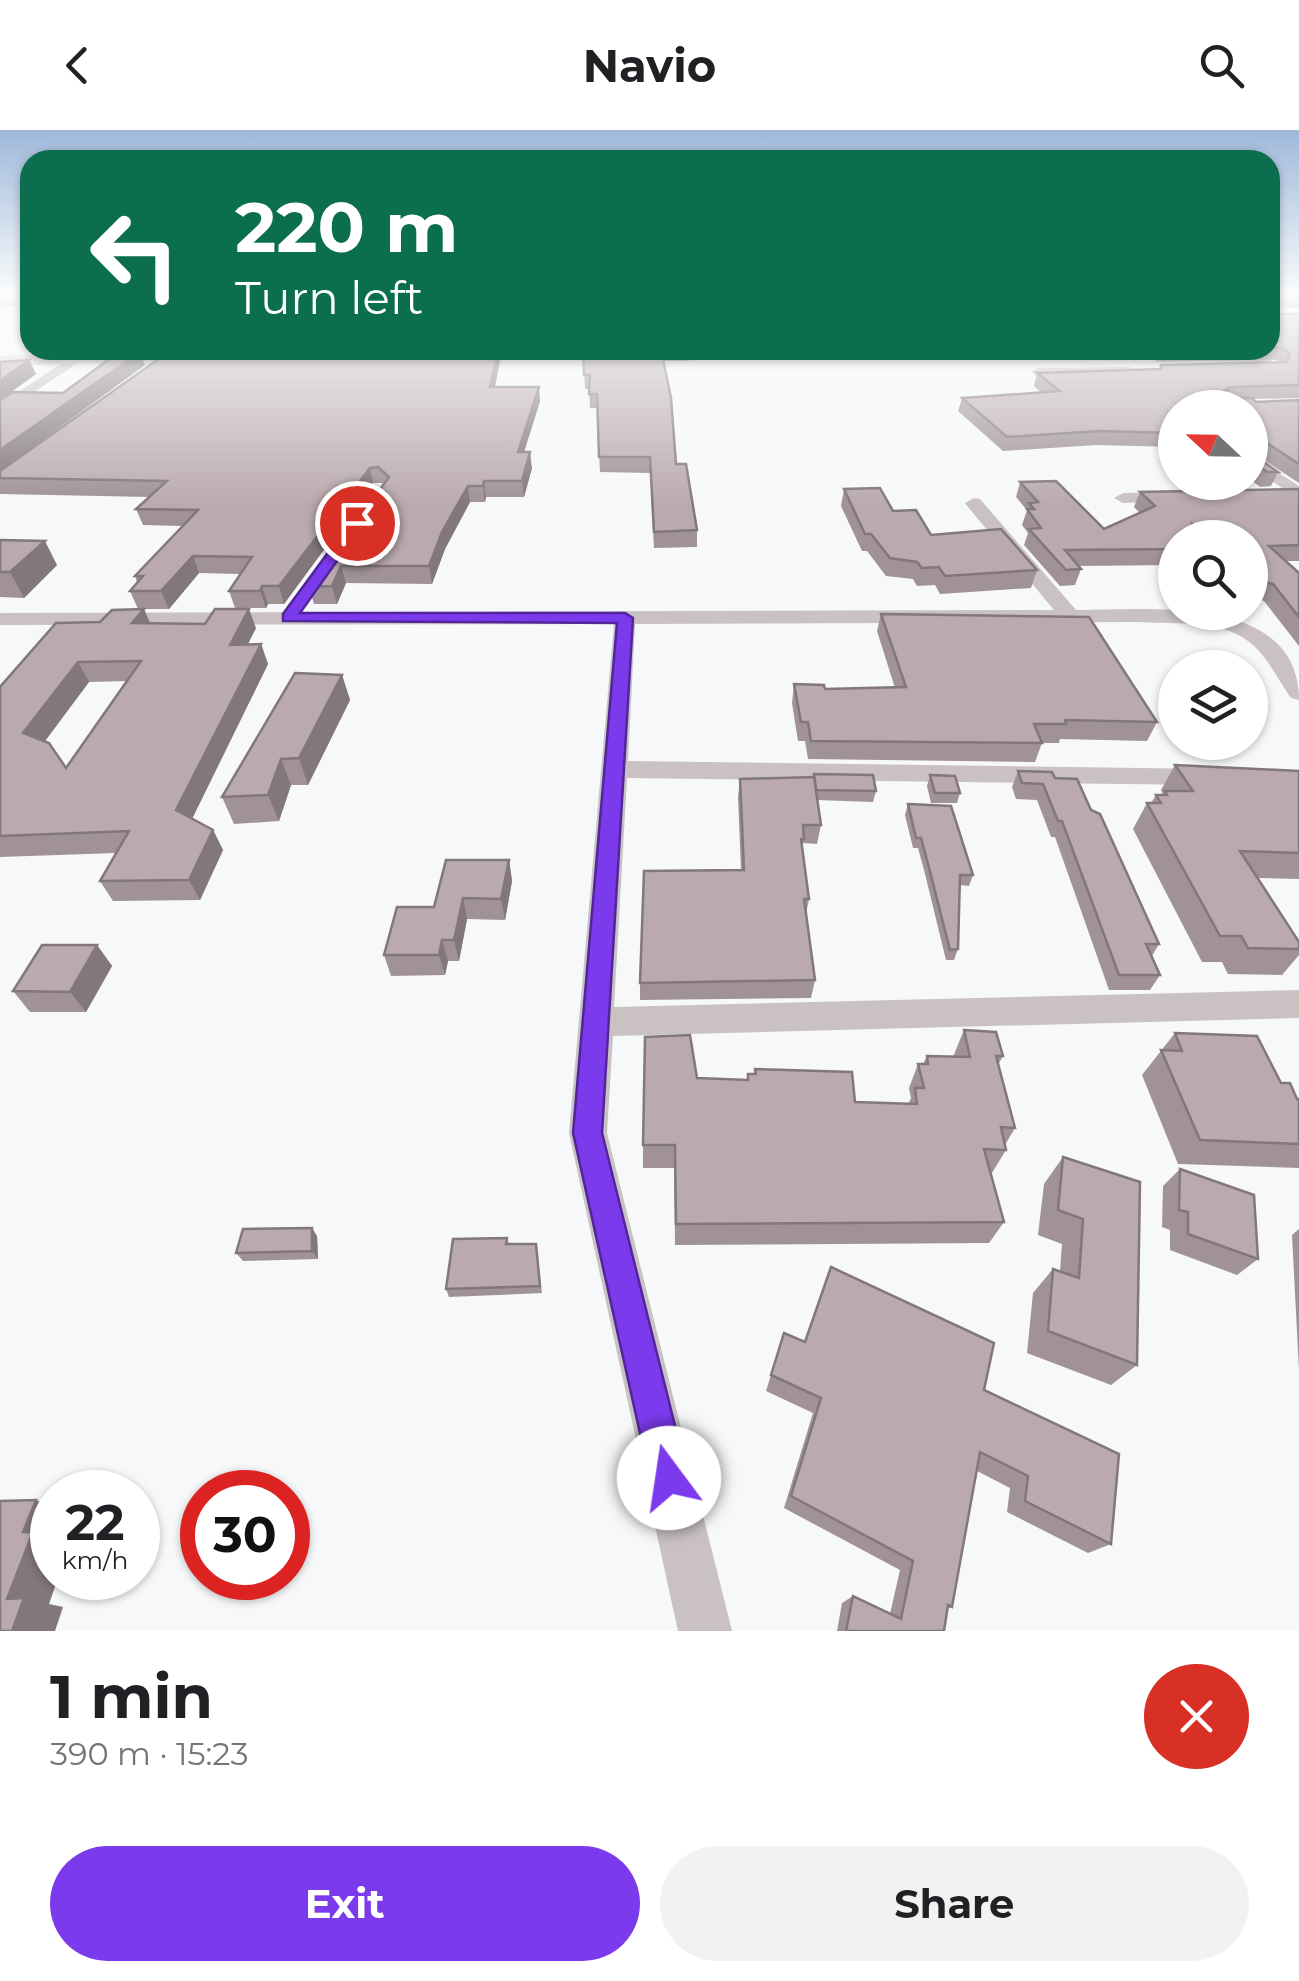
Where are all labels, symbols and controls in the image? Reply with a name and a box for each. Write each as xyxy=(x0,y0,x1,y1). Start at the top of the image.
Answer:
icon: back xyxy=(50,38,105,93)
text: Navio xyxy=(583,38,716,93)
icon: search xyxy=(1194,38,1249,93)
text: 220 m xyxy=(235,184,458,270)
icon: left xyxy=(70,190,200,320)
text: Turn left xyxy=(235,270,423,325)
north arrow xyxy=(1158,390,1268,500)
map controls xyxy=(1158,390,1268,760)
pin xyxy=(315,481,400,566)
icon: arrive xyxy=(330,496,385,551)
button: search xyxy=(1158,520,1268,630)
button: layers xyxy=(1158,650,1268,760)
position arrow xyxy=(617,1426,721,1530)
speed limit sign: 30 xyxy=(180,1470,310,1600)
text: 22 xyxy=(66,1492,125,1553)
text: km/h xyxy=(62,1545,128,1575)
text: 1 min xyxy=(50,1660,213,1733)
button: close xyxy=(1144,1664,1249,1769)
text: 390 m · 15:23 xyxy=(50,1734,249,1773)
button: Exit xyxy=(50,1846,640,1961)
button: Share xyxy=(660,1846,1249,1961)

